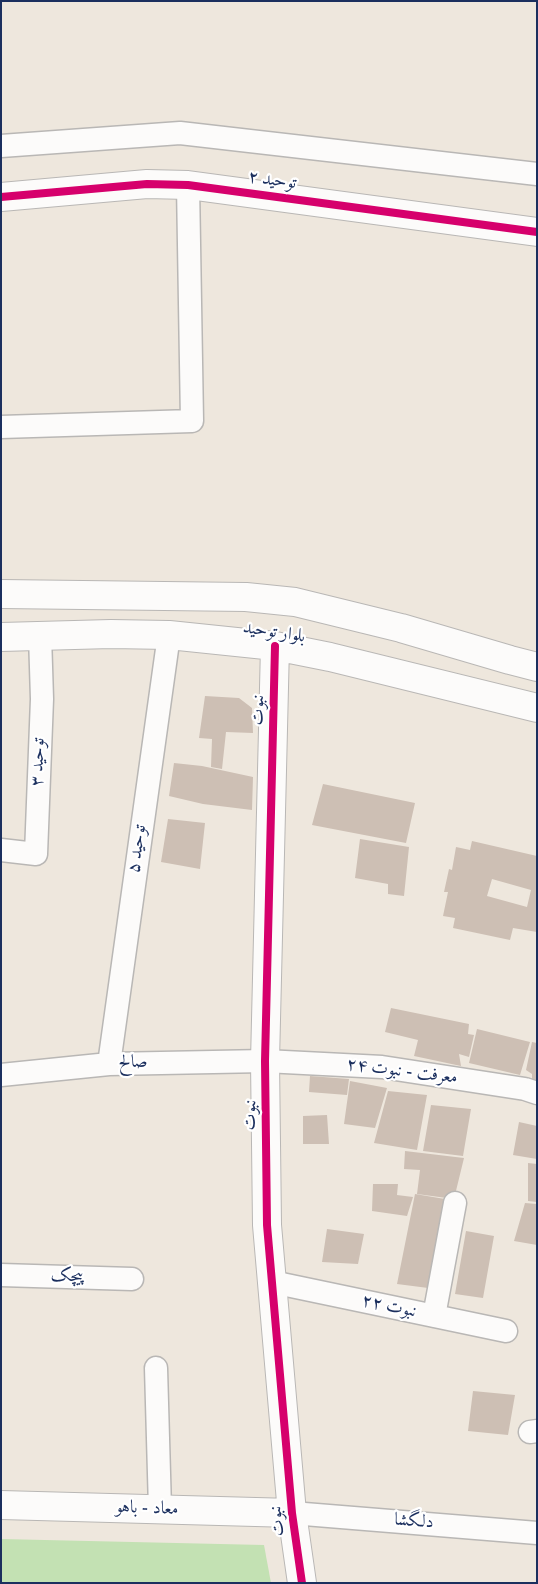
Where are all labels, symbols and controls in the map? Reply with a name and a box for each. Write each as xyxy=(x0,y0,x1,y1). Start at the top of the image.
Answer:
street label: توحید ۲ xyxy=(246,167,298,195)
street label: بلوار توحید xyxy=(241,617,307,649)
street label: نبوت xyxy=(248,694,270,726)
street label: توحید ۳ xyxy=(27,737,51,787)
street label: توحید ۵ xyxy=(124,823,152,875)
street label: صالح xyxy=(118,1052,148,1074)
street label: معرفت - نبوت ۲۴ xyxy=(345,1054,459,1090)
street label: نبوت xyxy=(240,1100,262,1130)
street label: پیچک xyxy=(50,1266,84,1288)
street label: نبوت ۲۲ xyxy=(360,1291,418,1323)
street label: معاد - باهو xyxy=(115,1497,179,1521)
street label: نبوت xyxy=(265,1504,291,1538)
street label: دلگشا xyxy=(394,1510,434,1534)

